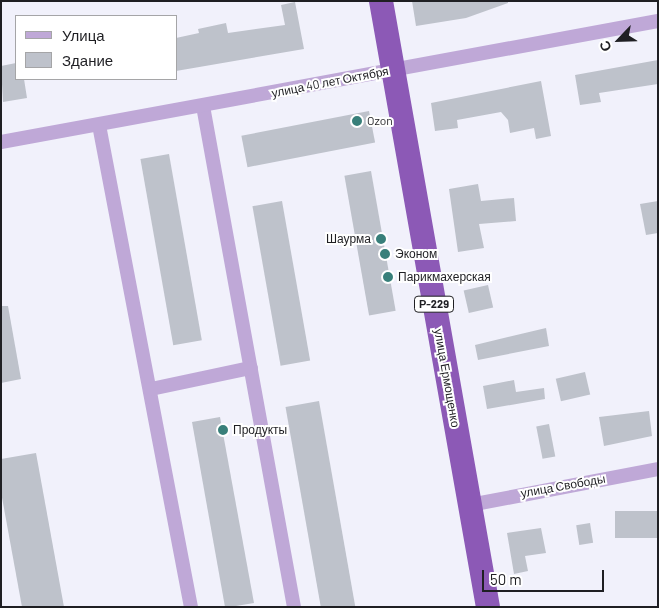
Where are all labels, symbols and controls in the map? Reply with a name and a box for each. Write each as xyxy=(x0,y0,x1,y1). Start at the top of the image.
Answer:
legend xyxy=(15,15,178,80)
north arrow xyxy=(594,15,644,65)
text: Улица xyxy=(62,26,105,44)
text: С xyxy=(595,38,615,54)
text: Здание xyxy=(62,51,113,69)
street label: улица 40 лет Октября xyxy=(270,64,390,100)
place label: Ozon xyxy=(367,114,393,128)
marker: Ozon xyxy=(351,115,363,127)
place label: Шаурма xyxy=(326,232,371,246)
marker: Шаурма xyxy=(375,233,387,245)
place label: Эконом xyxy=(395,247,437,261)
marker: Эконом xyxy=(379,248,391,260)
place label: Парикмахерская xyxy=(398,270,491,284)
marker: Парикмахерская xyxy=(382,271,394,283)
road number: Р-229 xyxy=(414,296,454,312)
street label: улица Ермощенко xyxy=(431,327,463,429)
place label: Продукты xyxy=(233,423,287,437)
marker: Продукты xyxy=(217,424,229,436)
street label: улица Свободы xyxy=(519,471,607,501)
scale bar xyxy=(484,560,606,592)
text: 50 m xyxy=(490,570,522,588)

